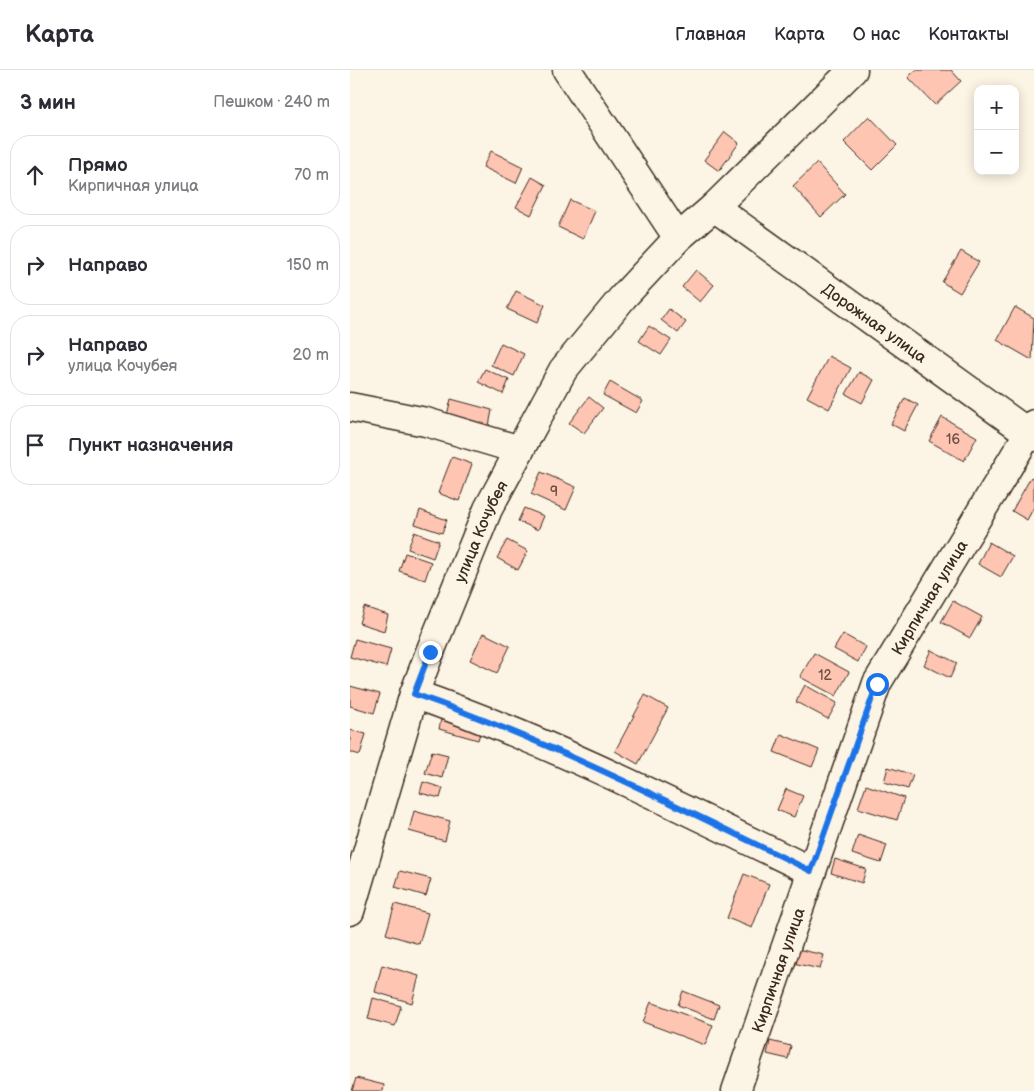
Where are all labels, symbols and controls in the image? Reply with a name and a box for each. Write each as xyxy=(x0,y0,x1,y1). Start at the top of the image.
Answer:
text: Карта xyxy=(25,20,94,49)
text: Главная xyxy=(675,24,746,45)
text: Карта xyxy=(774,24,825,45)
text: О нас xyxy=(853,24,900,45)
text: Контакты xyxy=(928,24,1009,45)
map controls xyxy=(974,85,1019,175)
button: + xyxy=(974,85,1019,130)
text: 3 мин xyxy=(20,90,76,115)
text: Пешком · 240 m xyxy=(213,93,330,112)
button: − xyxy=(974,130,1019,175)
text: Прямо xyxy=(68,154,128,177)
icon: ahead xyxy=(21,161,49,189)
text: 70 m xyxy=(294,166,329,185)
text: Кирпичная улица xyxy=(68,177,199,196)
icon: right xyxy=(21,251,49,279)
text: Направо xyxy=(68,254,148,277)
text: 150 m xyxy=(287,256,329,275)
street label: Дорожная улица xyxy=(818,280,930,368)
text: Направо xyxy=(68,334,148,357)
icon: right xyxy=(21,341,49,369)
text: 20 m xyxy=(293,346,329,365)
text: улица Кочубея xyxy=(68,357,177,376)
icon: arrive xyxy=(21,431,49,459)
house number: 16 xyxy=(946,431,960,448)
text: Пункт назначения xyxy=(68,434,233,457)
street label: улица Кочубея xyxy=(451,478,513,586)
house number: 9 xyxy=(550,483,558,500)
street label: Кирпичная улица xyxy=(888,537,973,659)
route end xyxy=(419,641,442,664)
house number: 12 xyxy=(818,667,833,684)
route start xyxy=(866,673,889,696)
street label: Кирпичная улица xyxy=(749,905,810,1035)

